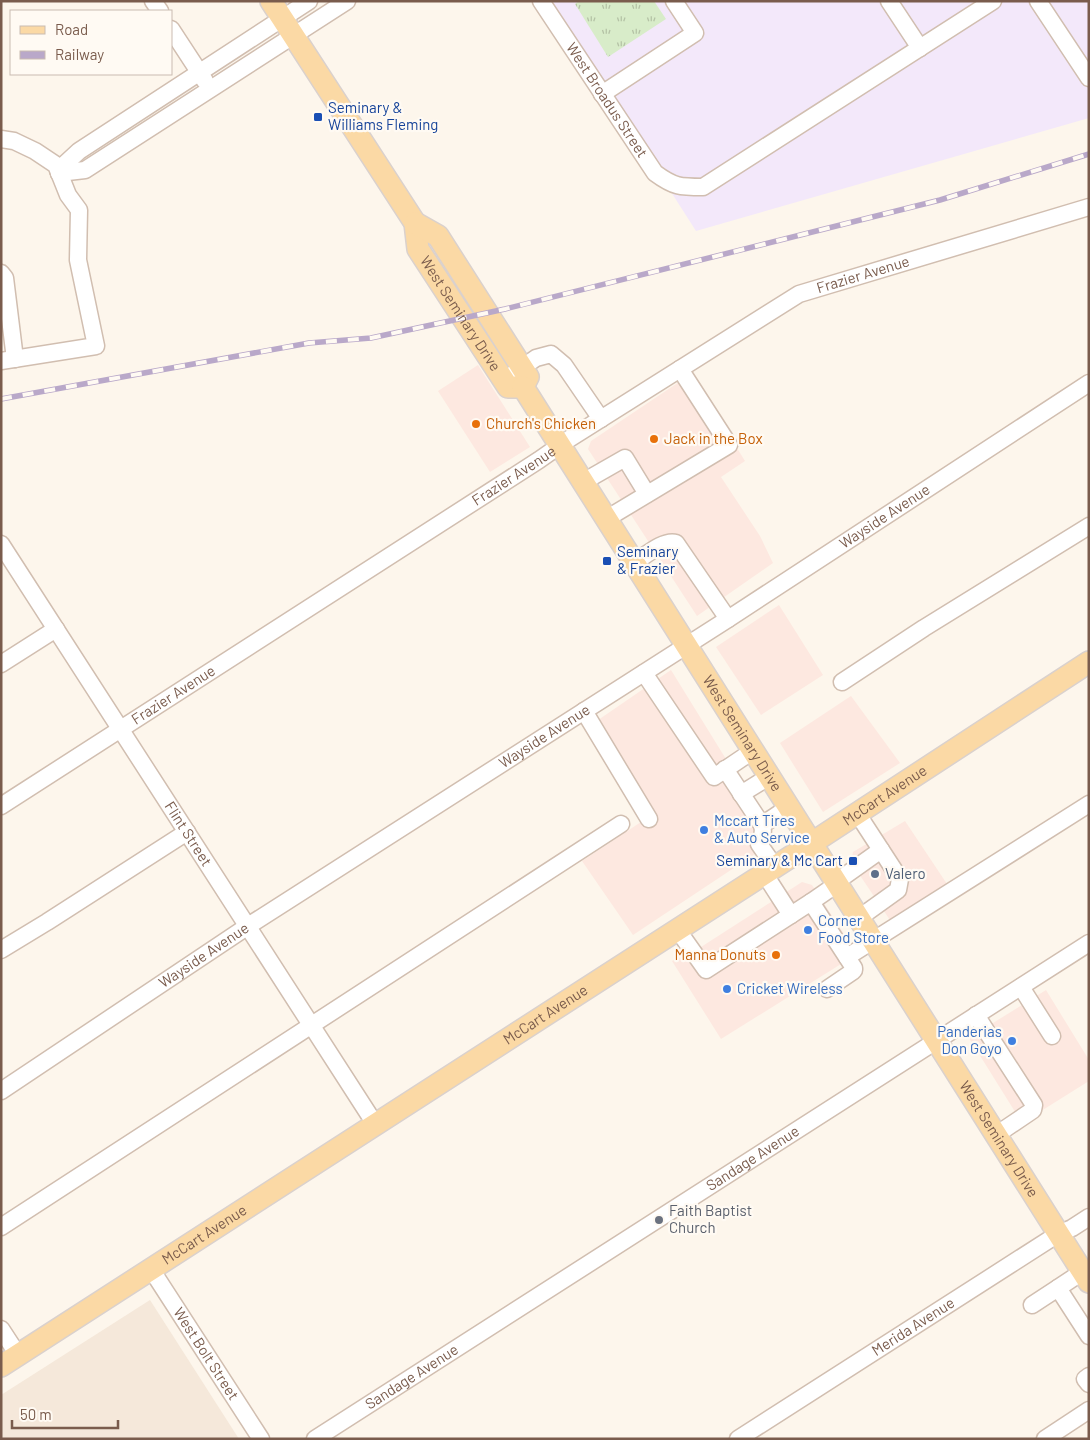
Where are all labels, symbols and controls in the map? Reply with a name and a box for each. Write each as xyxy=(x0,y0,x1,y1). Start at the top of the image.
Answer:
legend xyxy=(10,10,172,75)
text: Road xyxy=(55,20,88,38)
street label: West Broadus Street xyxy=(563,39,652,161)
text: Railway xyxy=(55,45,104,63)
place label: Seminary & Williams Fleming xyxy=(328,98,438,133)
marker: Seminary & Williams Fleming xyxy=(312,111,324,123)
street label: Frazier Avenue xyxy=(814,251,911,296)
street label: West Seminary Drive xyxy=(417,252,505,374)
place label: Church's Chicken xyxy=(486,414,596,432)
marker: Church's Chicken xyxy=(470,418,482,430)
place label: Jack in the Box xyxy=(664,429,763,447)
marker: Jack in the Box xyxy=(648,433,660,445)
street label: Frazier Avenue xyxy=(468,441,559,509)
street label: Wayside Avenue xyxy=(835,480,933,552)
place label: Seminary & Frazier xyxy=(617,542,679,577)
marker: Seminary & Frazier xyxy=(601,555,613,567)
street label: Frazier Avenue xyxy=(128,661,218,728)
street label: West Seminary Drive xyxy=(700,672,786,794)
street label: Wayside Avenue xyxy=(495,700,593,771)
street label: McCart Avenue xyxy=(839,760,930,829)
street label: Flint Street xyxy=(161,798,216,869)
place label: Mccart Tires & Auto Service xyxy=(714,811,810,846)
marker: Mccart Tires & Auto Service xyxy=(698,824,710,836)
place label: Seminary & Mc Cart xyxy=(716,851,843,869)
marker: Seminary & Mc Cart xyxy=(847,855,859,867)
place label: Valero xyxy=(885,864,926,882)
marker: Valero xyxy=(869,868,881,880)
place label: Corner Food Store xyxy=(818,911,889,946)
street label: Wayside Avenue xyxy=(155,918,252,991)
marker: Corner Food Store xyxy=(802,924,814,936)
place label: Manna Donuts xyxy=(675,945,766,963)
marker: Manna Donuts xyxy=(770,949,782,961)
place label: Cricket Wireless xyxy=(737,979,843,997)
street label: McCart Avenue xyxy=(499,980,591,1048)
marker: Cricket Wireless xyxy=(721,983,733,995)
place label: Panderias Don Goyo xyxy=(937,1022,1002,1057)
marker: Panderias Don Goyo xyxy=(1006,1035,1018,1047)
street label: West Seminary Drive xyxy=(956,1077,1043,1200)
street label: Sandage Avenue xyxy=(702,1121,802,1194)
street label: McCart Avenue xyxy=(158,1200,250,1268)
place label: Faith Baptist Church xyxy=(669,1201,752,1236)
marker: Faith Baptist Church xyxy=(653,1214,665,1226)
street label: Merida Avenue xyxy=(868,1293,957,1359)
street label: West Bolt Street xyxy=(170,1304,243,1403)
street label: Sandage Avenue xyxy=(361,1340,461,1413)
scale bar xyxy=(12,1398,119,1430)
text: 50 m xyxy=(20,1405,52,1423)

